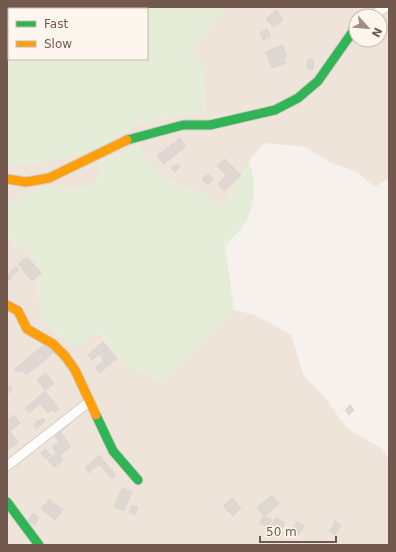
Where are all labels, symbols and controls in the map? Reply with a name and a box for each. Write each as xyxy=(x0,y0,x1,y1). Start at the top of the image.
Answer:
legend xyxy=(8,8,148,60)
north arrow xyxy=(348,8,388,48)
text: Fast xyxy=(44,17,68,31)
text: N xyxy=(369,25,384,39)
text: Slow xyxy=(44,37,72,51)
scale bar xyxy=(260,518,336,544)
text: 50 m xyxy=(266,525,297,539)

